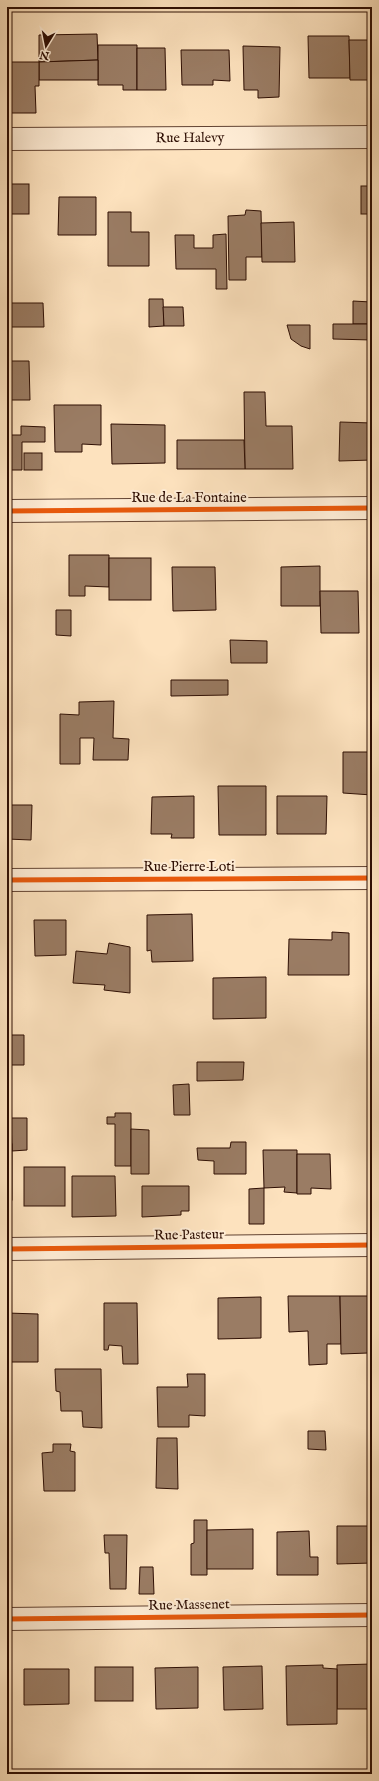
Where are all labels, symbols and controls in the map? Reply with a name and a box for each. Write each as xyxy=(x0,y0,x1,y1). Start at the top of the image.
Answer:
north arrow xyxy=(26,26,66,66)
text: N xyxy=(38,47,51,63)
street label: Rue Halevy xyxy=(156,129,225,147)
street label: Rue de La Fontaine xyxy=(131,489,247,507)
street label: Rue Pierre Loti xyxy=(143,858,235,876)
street label: Rue Pasteur xyxy=(154,1225,224,1245)
street label: Rue Massenet xyxy=(148,1595,230,1615)

